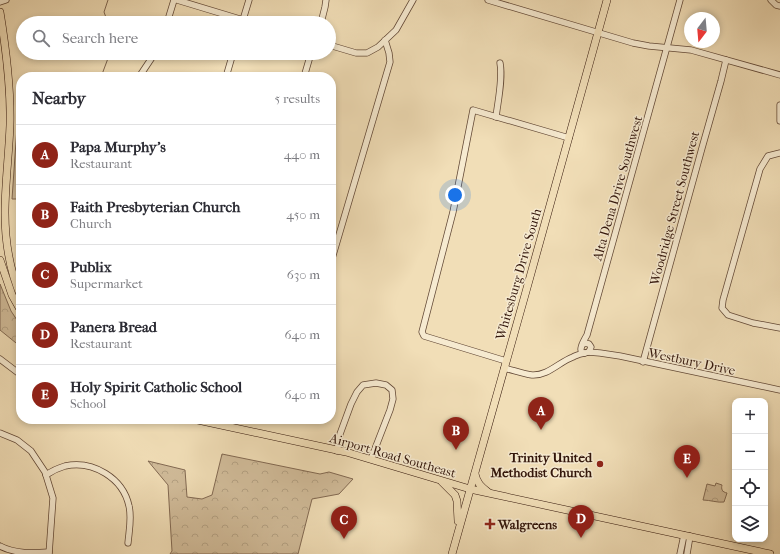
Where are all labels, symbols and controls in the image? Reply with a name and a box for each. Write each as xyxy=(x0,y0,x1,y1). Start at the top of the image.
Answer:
north arrow xyxy=(684,12,720,48)
search box xyxy=(16,16,336,60)
icon: search xyxy=(30,27,52,49)
text: Search here xyxy=(62,29,138,47)
text: Nearby xyxy=(32,88,86,108)
text: 5 results xyxy=(275,91,320,106)
street label: Alta Dena Drive Southwest xyxy=(589,114,645,263)
street label: Woodridge Street Southwest xyxy=(646,129,702,288)
text: Papa Murphy's xyxy=(70,138,166,156)
text: A xyxy=(41,147,49,162)
text: 440 m xyxy=(284,147,320,162)
text: Restaurant xyxy=(70,156,132,171)
your location xyxy=(445,185,465,205)
text: Faith Presbyterian Church xyxy=(70,198,241,216)
street label: Whitesburg Drive South xyxy=(492,206,545,343)
text: B xyxy=(41,207,49,222)
text: 450 m xyxy=(286,207,320,222)
text: Church xyxy=(70,216,112,231)
text: Publix xyxy=(70,258,112,276)
text: C xyxy=(41,267,49,282)
text: 630 m xyxy=(287,267,320,282)
text: Supermarket xyxy=(70,276,143,291)
text: Panera Bread xyxy=(70,318,157,336)
text: D xyxy=(40,327,50,342)
text: 640 m xyxy=(285,327,320,342)
text: Restaurant xyxy=(70,336,132,351)
street label: Westbury Drive xyxy=(646,345,737,378)
text: Holy Spirit Catholic School xyxy=(70,378,242,396)
text: E xyxy=(41,387,49,402)
text: 640 m xyxy=(285,387,320,402)
text: School xyxy=(70,396,106,411)
pin: A xyxy=(528,397,554,430)
map controls xyxy=(732,398,768,542)
button: + xyxy=(732,398,768,434)
pin: B xyxy=(443,417,469,450)
street label: Airport Road Southeast xyxy=(327,430,458,481)
button: − xyxy=(732,434,768,470)
pin: E xyxy=(674,445,700,478)
place label: Trinity United Methodist Church xyxy=(490,450,593,480)
marker: Trinity United Methodist Church xyxy=(595,459,605,469)
button: locate xyxy=(732,470,768,506)
pin: D xyxy=(568,505,594,538)
pin: C xyxy=(331,506,357,539)
button: layers xyxy=(732,506,768,542)
place label: Walgreens xyxy=(497,517,557,533)
marker: Walgreens xyxy=(485,519,495,529)

